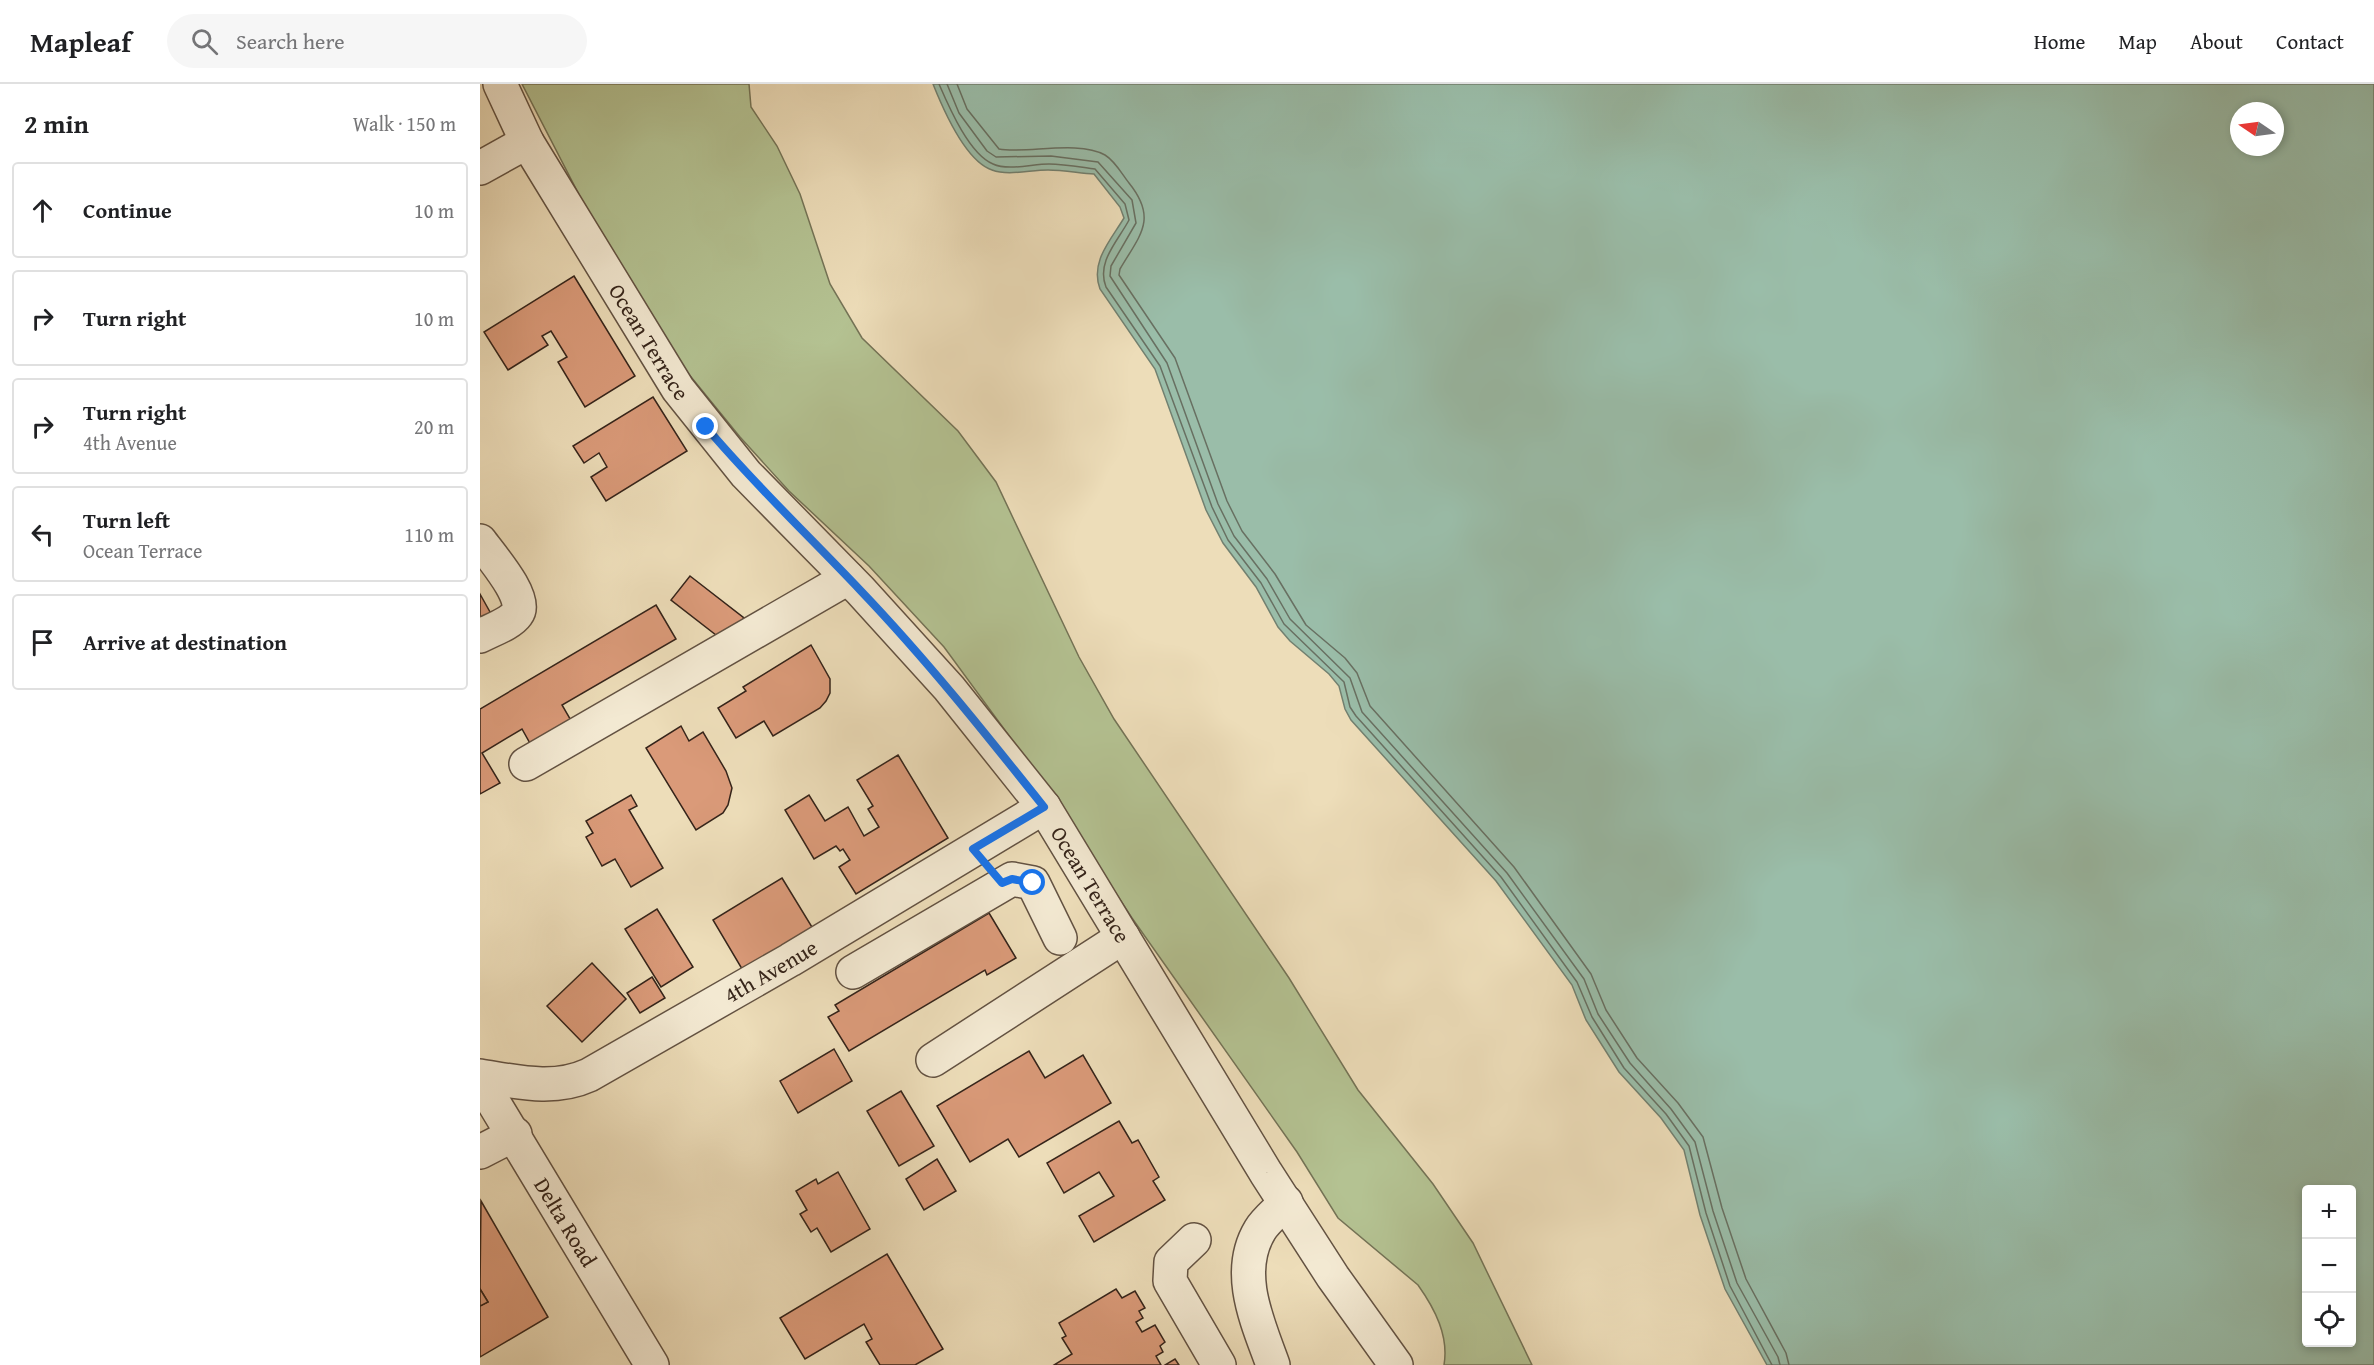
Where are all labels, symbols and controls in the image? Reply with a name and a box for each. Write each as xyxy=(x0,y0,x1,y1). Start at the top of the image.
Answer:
search box xyxy=(167,14,587,68)
text: Mapleaf xyxy=(30,21,131,62)
icon: search xyxy=(188,25,221,58)
text: Search here xyxy=(236,25,345,57)
text: Home xyxy=(2034,26,2085,57)
text: Map xyxy=(2118,26,2157,57)
text: About xyxy=(2190,26,2243,57)
text: Contact xyxy=(2276,26,2344,57)
north arrow xyxy=(2230,102,2284,156)
text: 2 min xyxy=(24,104,89,143)
text: Walk · 150 m xyxy=(353,109,456,138)
icon: ahead xyxy=(26,194,59,227)
text: Continue xyxy=(83,194,172,226)
text: 10 m xyxy=(414,196,454,225)
street label: Ocean Terrace xyxy=(601,277,697,407)
icon: right xyxy=(26,302,59,335)
text: Turn right xyxy=(83,302,186,334)
text: 10 m xyxy=(414,304,454,333)
text: Turn right xyxy=(83,396,186,428)
icon: right xyxy=(26,410,59,443)
text: 20 m xyxy=(414,412,454,441)
route end xyxy=(692,413,718,439)
text: 4th Avenue xyxy=(83,428,177,457)
text: Turn left xyxy=(83,504,170,536)
icon: left xyxy=(26,518,59,551)
text: 110 m xyxy=(404,520,454,549)
text: Ocean Terrace xyxy=(83,536,202,565)
icon: arrive xyxy=(26,626,59,659)
text: Arrive at destination xyxy=(83,626,287,658)
street label: Ocean Terrace xyxy=(1043,820,1139,949)
route start xyxy=(1019,869,1045,895)
street label: 4th Avenue xyxy=(718,931,823,1011)
street label: Delta Road xyxy=(526,1171,605,1273)
map controls xyxy=(2302,1185,2356,1347)
button: + xyxy=(2302,1185,2356,1239)
button: − xyxy=(2302,1239,2356,1293)
button: locate xyxy=(2302,1293,2356,1347)

